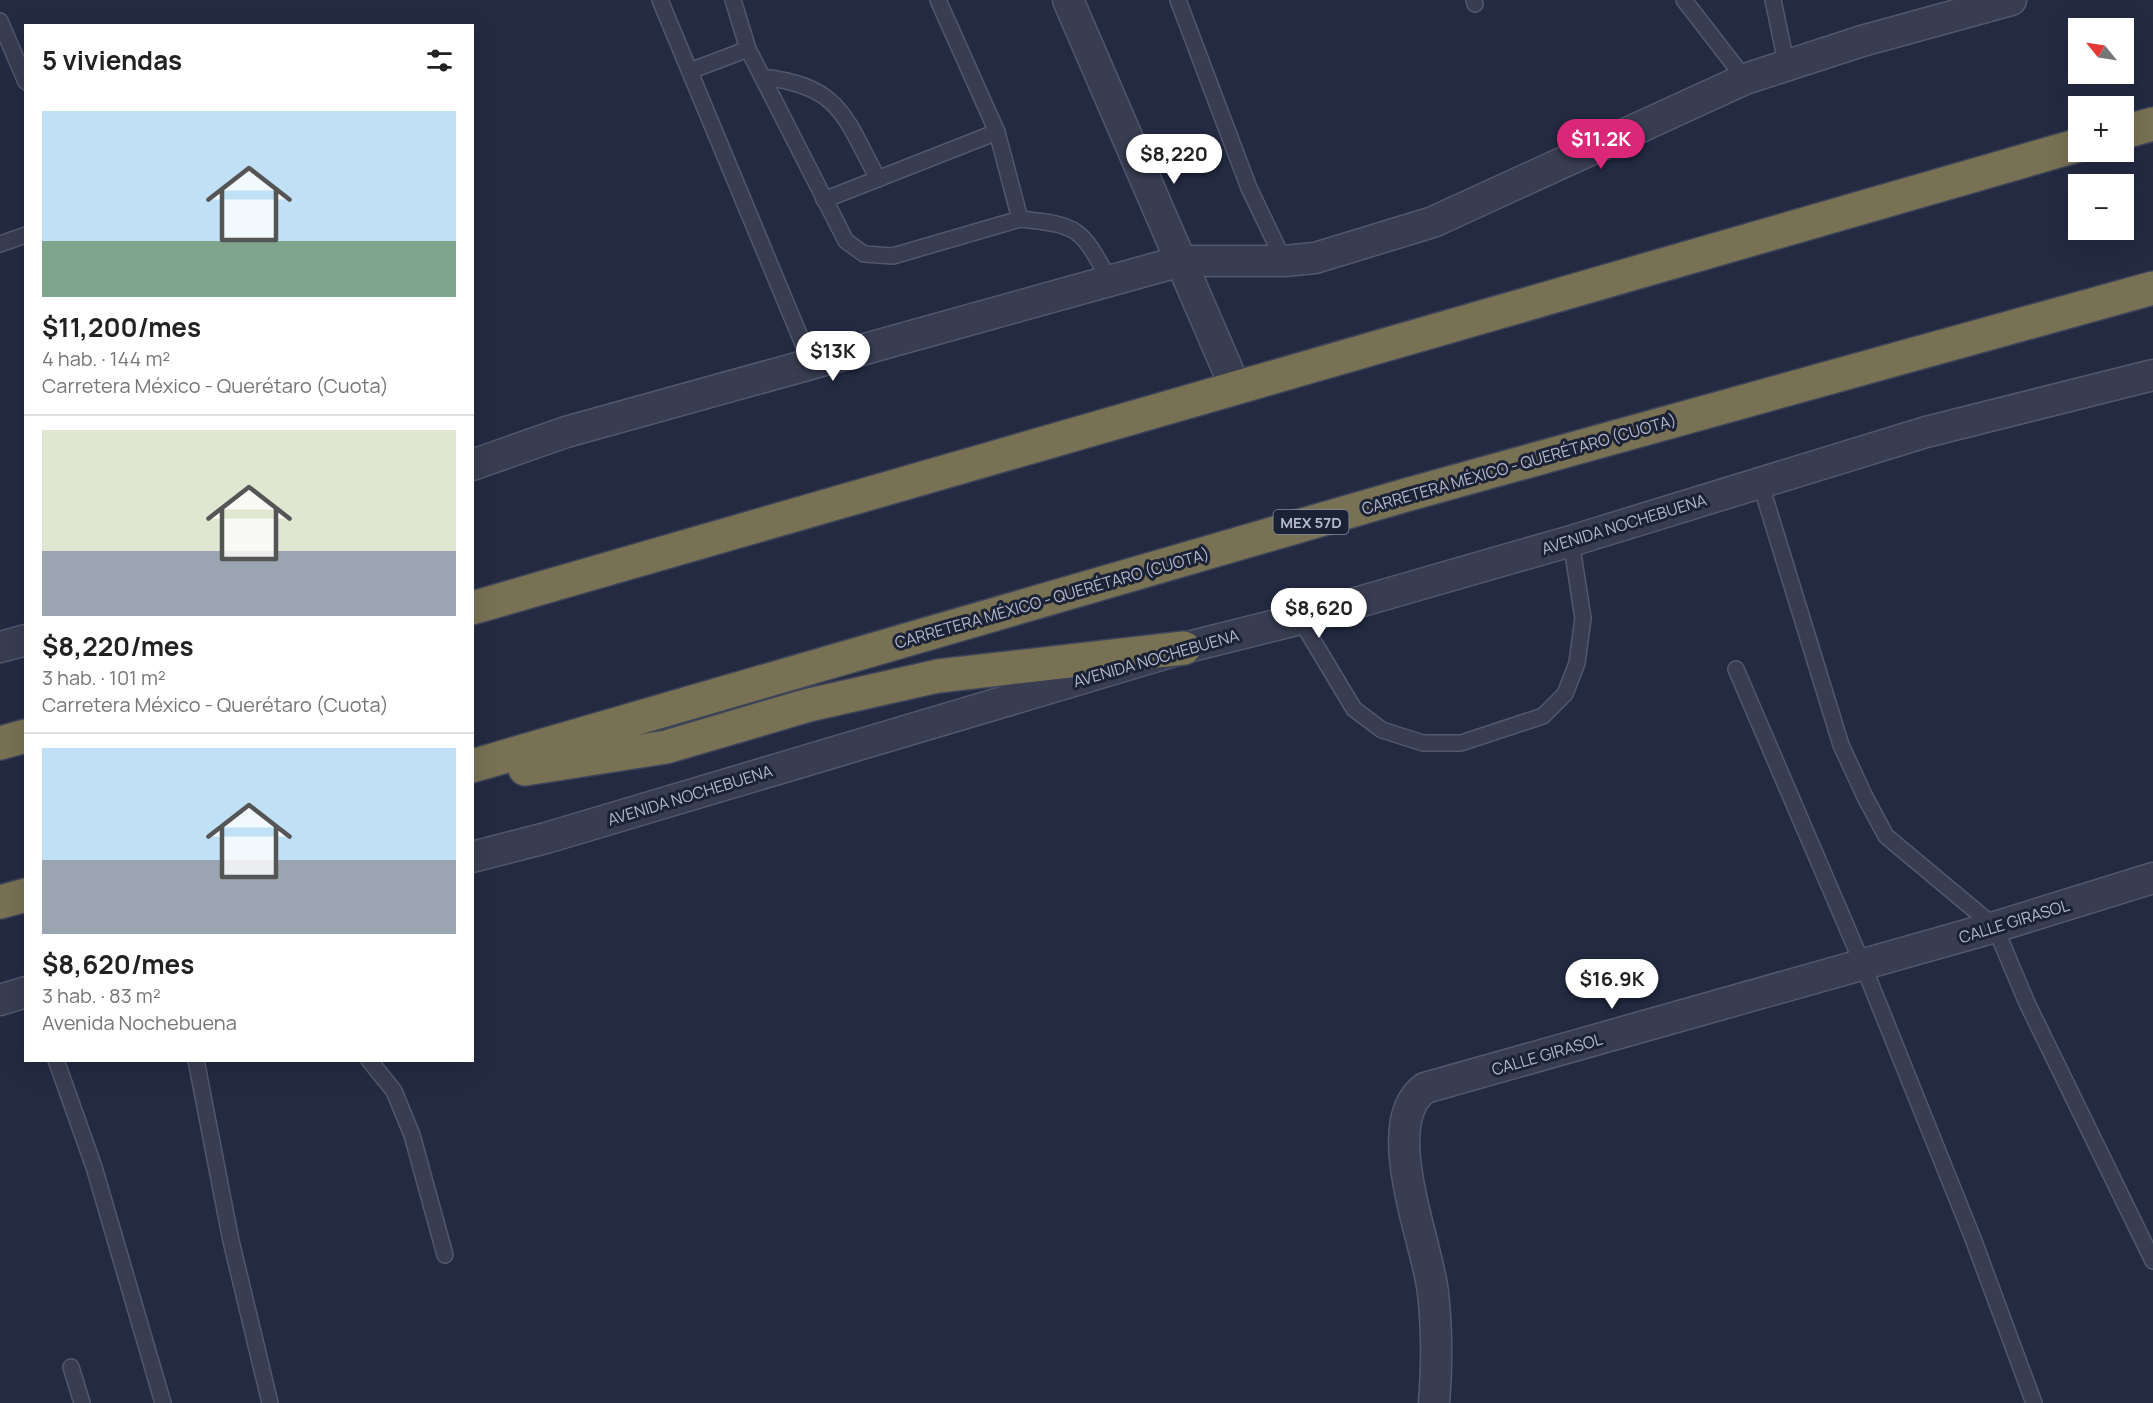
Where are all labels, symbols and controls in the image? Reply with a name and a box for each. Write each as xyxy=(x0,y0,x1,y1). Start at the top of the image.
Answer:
north arrow xyxy=(2068,18,2134,84)
map controls xyxy=(2068,18,2134,240)
text: 5 viviendas xyxy=(42,42,182,78)
icon: filters xyxy=(423,44,456,77)
button: + xyxy=(2068,96,2134,162)
pin: $11.2K xyxy=(1552,119,1650,170)
text: $11.2K xyxy=(1571,125,1631,152)
pin: $8,220 xyxy=(1125,134,1223,185)
text: $8,220 xyxy=(1140,140,1208,167)
icon: home xyxy=(195,150,303,258)
button: − xyxy=(2068,174,2134,240)
text: $11,200/mes xyxy=(42,309,201,345)
pin: $13K xyxy=(797,331,869,382)
text: $13K xyxy=(810,337,856,364)
text: 4 hab. · 144 m² xyxy=(42,345,170,372)
text: Carretera México - Querétaro (Cuota) xyxy=(42,372,389,399)
street label: CARRETERA MÉXICO - QUERÉTARO (CUOTA) xyxy=(1359,408,1679,520)
icon: home xyxy=(195,469,303,577)
street label: AVENIDA NOCHEBUENA xyxy=(1539,488,1709,560)
road number: MEX 57D xyxy=(1274,510,1348,534)
street label: CARRETERA MÉXICO - QUERÉTARO (CUOTA) xyxy=(892,542,1212,654)
pin: $8,620 xyxy=(1270,588,1368,639)
text: $8,620 xyxy=(1285,594,1353,621)
street label: AVENIDA NOCHEBUENA xyxy=(1071,624,1241,692)
text: $8,220/mes xyxy=(42,628,194,664)
text: 3 hab. · 101 m² xyxy=(42,664,166,691)
text: Carretera México - Querétaro (Cuota) xyxy=(42,691,389,718)
street label: AVENIDA NOCHEBUENA xyxy=(605,759,775,831)
icon: home xyxy=(195,787,303,895)
street label: CALLE GIRASOL xyxy=(1956,894,2072,948)
text: $8,620/mes xyxy=(42,946,194,982)
pin: $16.9K xyxy=(1563,959,1661,1010)
text: $16.9K xyxy=(1579,965,1645,992)
text: 3 hab. · 83 m² xyxy=(42,982,161,1009)
text: Avenida Nochebuena xyxy=(42,1009,237,1036)
street label: CALLE GIRASOL xyxy=(1489,1028,1605,1080)

